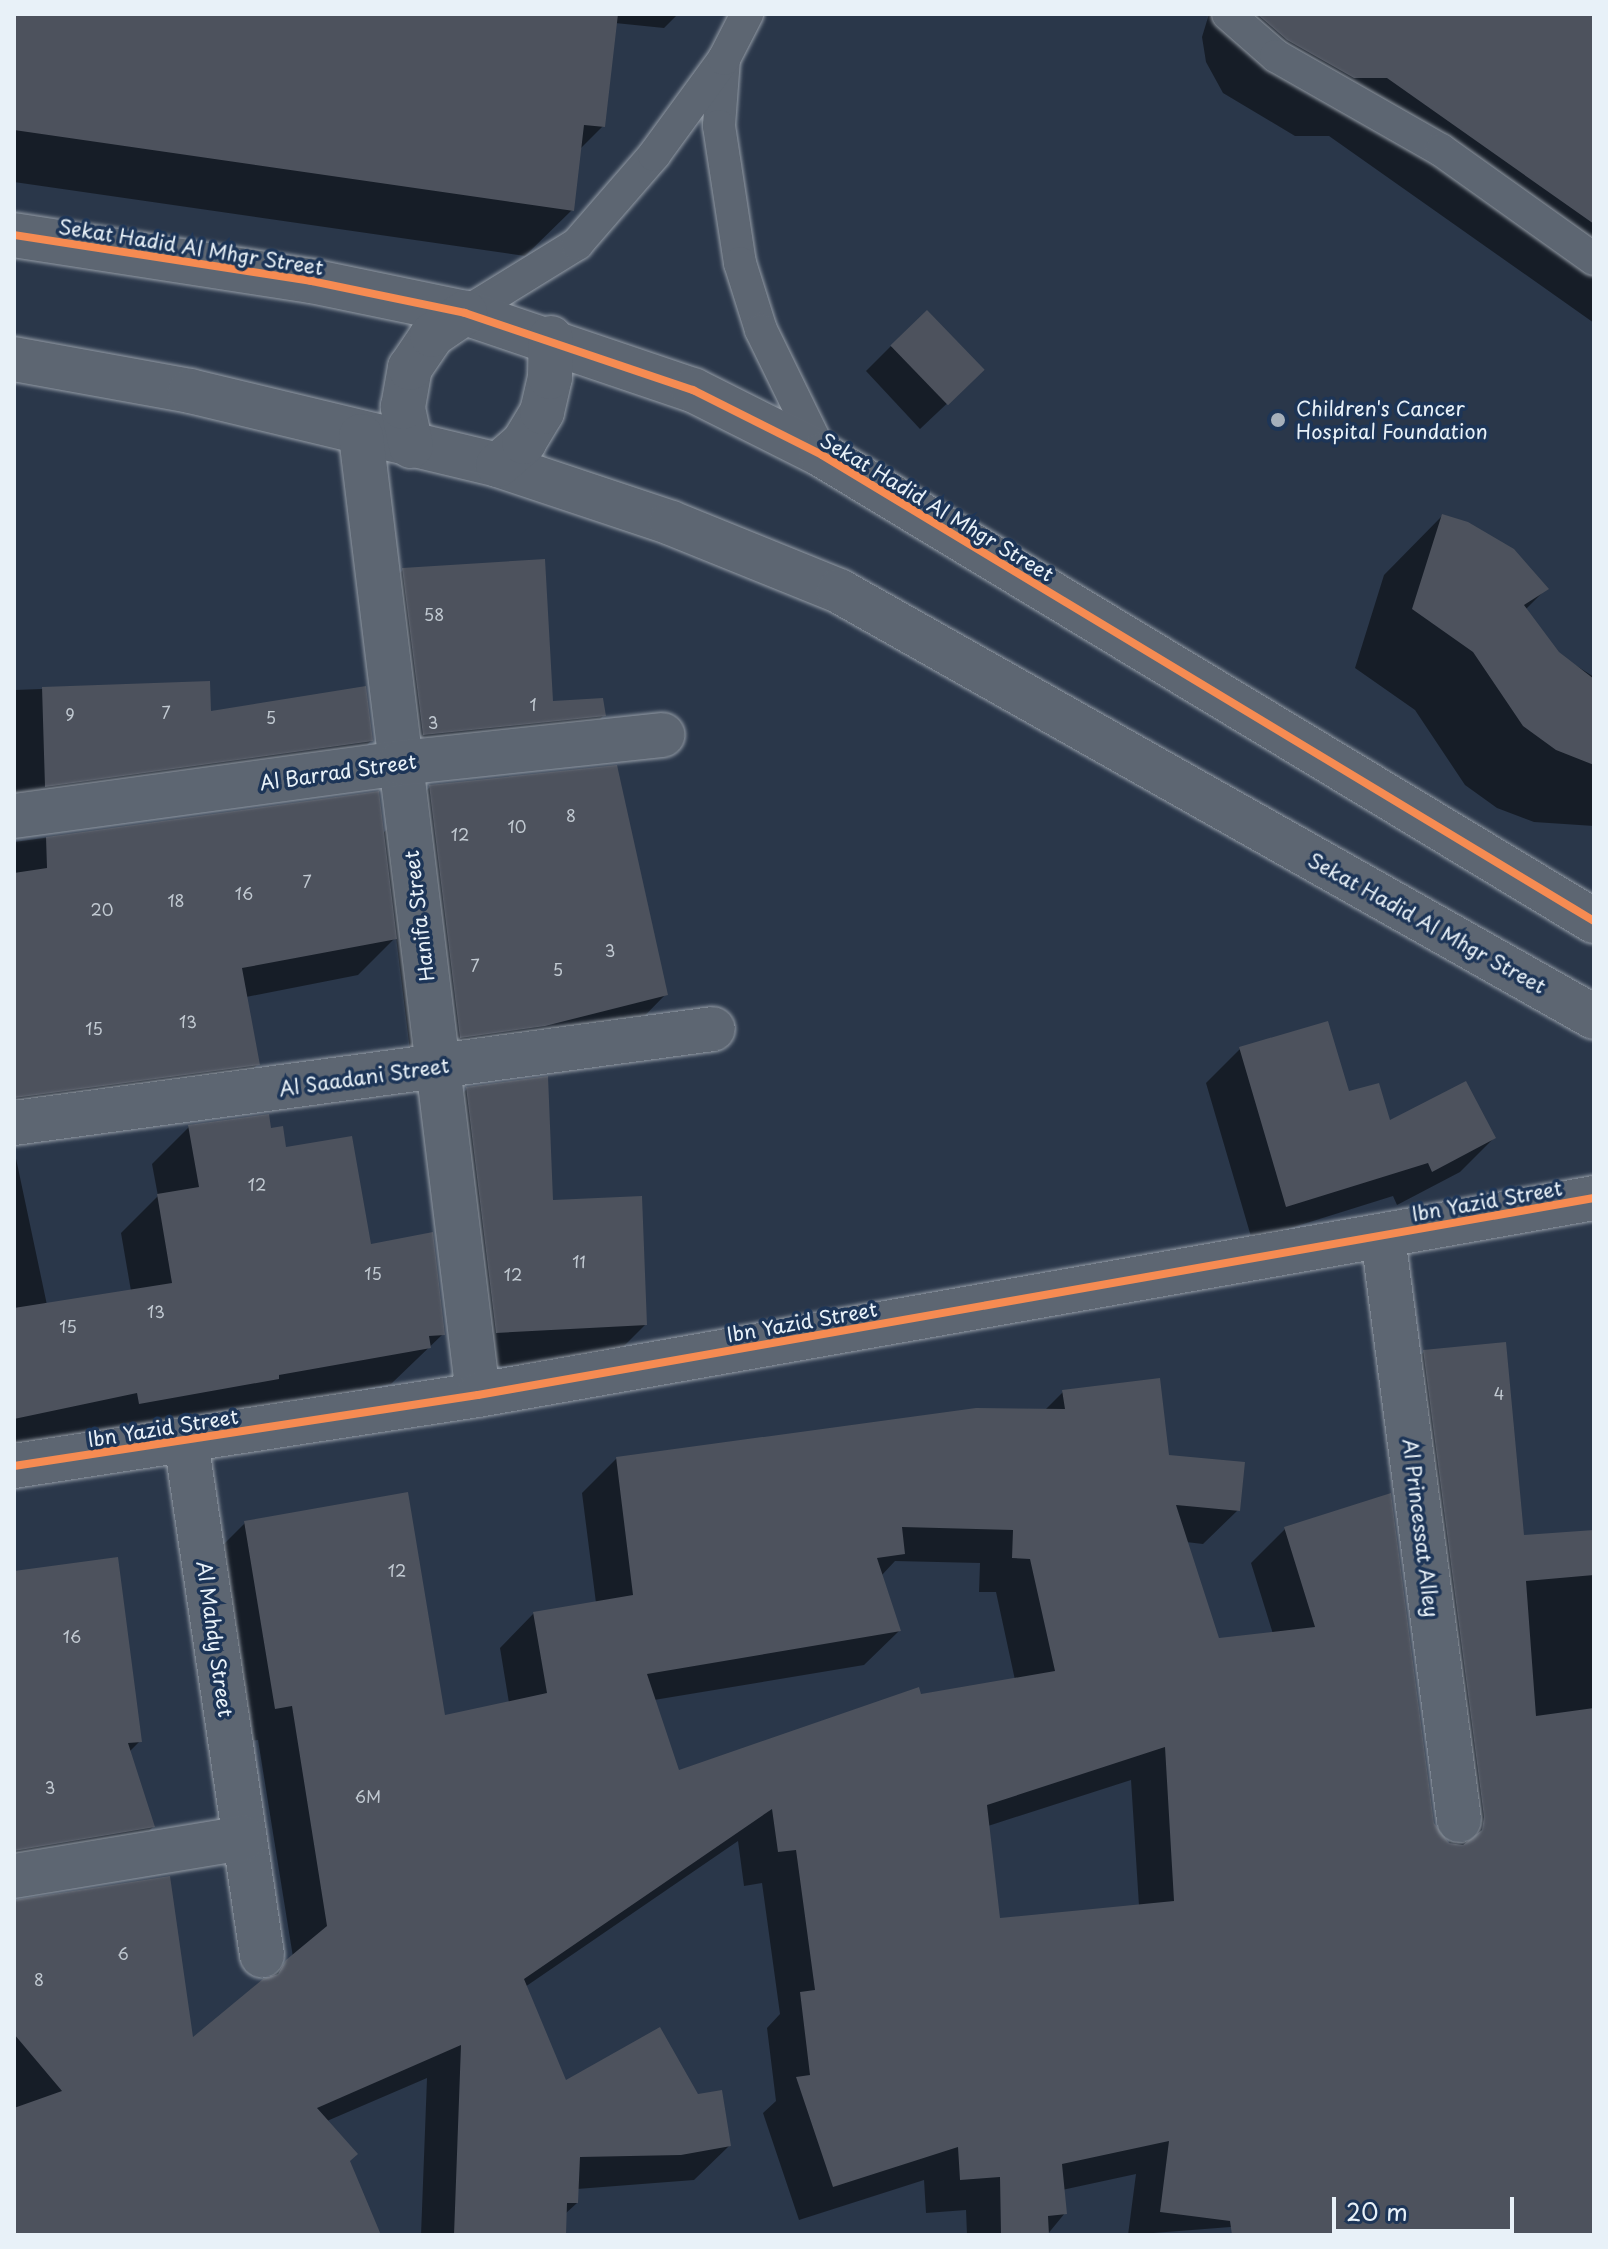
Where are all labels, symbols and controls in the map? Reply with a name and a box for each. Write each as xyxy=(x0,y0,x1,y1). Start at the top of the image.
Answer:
street label: Sekat Hadid Al Mhgr Street xyxy=(55,214,327,280)
place label: Children's Cancer Hospital Foundation xyxy=(1296,396,1489,443)
marker: Children's Cancer Hospital Foundation xyxy=(1267,409,1289,431)
street label: Sekat Hadid Al Mhgr Street xyxy=(815,427,1059,587)
house number: 58 xyxy=(424,604,444,624)
house number: 1 xyxy=(529,694,537,714)
house number: 7 xyxy=(161,702,171,722)
house number: 9 xyxy=(65,704,75,724)
house number: 5 xyxy=(266,707,276,727)
house number: 3 xyxy=(428,712,438,732)
street label: Al Barrad Street xyxy=(256,749,420,795)
house number: 8 xyxy=(566,805,576,825)
house number: 10 xyxy=(508,816,526,836)
house number: 12 xyxy=(451,824,469,844)
street label: Sekat Hadid Al Mhgr Street xyxy=(1303,847,1551,999)
street label: Hanifa Street xyxy=(399,849,439,983)
house number: 7 xyxy=(302,871,312,891)
house number: 16 xyxy=(235,883,253,903)
house number: 18 xyxy=(167,890,185,910)
house number: 20 xyxy=(91,899,113,919)
house number: 3 xyxy=(605,940,615,960)
house number: 7 xyxy=(470,955,480,975)
house number: 5 xyxy=(553,959,563,979)
house number: 13 xyxy=(179,1011,197,1031)
house number: 15 xyxy=(85,1018,103,1038)
street label: Al Saadani Street xyxy=(277,1053,451,1101)
house number: 12 xyxy=(248,1174,266,1194)
street label: Ibn Yazid Street xyxy=(1410,1176,1564,1226)
house number: 11 xyxy=(572,1251,586,1271)
house number: 15 xyxy=(364,1263,382,1283)
house number: 12 xyxy=(504,1264,522,1284)
street label: Ibn Yazid Street xyxy=(725,1297,879,1347)
house number: 13 xyxy=(147,1301,165,1321)
house number: 15 xyxy=(59,1316,77,1336)
house number: 4 xyxy=(1494,1383,1504,1403)
street label: Ibn Yazid Street xyxy=(86,1404,240,1452)
street label: Al Princessat Alley xyxy=(1398,1437,1444,1619)
street label: Al Mahdy Street xyxy=(192,1558,238,1720)
house number: 12 xyxy=(388,1560,406,1580)
house number: 16 xyxy=(63,1626,81,1646)
house number: 3 xyxy=(45,1777,55,1797)
house number: 6M xyxy=(355,1786,381,1806)
house number: 6 xyxy=(117,1943,129,1963)
house number: 8 xyxy=(34,1969,44,1989)
scale bar xyxy=(1336,2181,1518,2231)
text: 20 m xyxy=(1346,2193,1408,2229)

